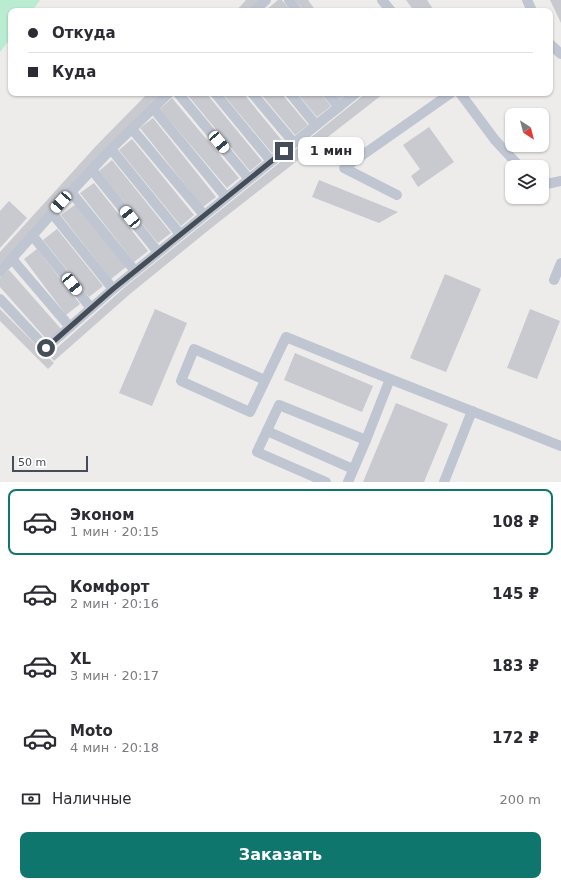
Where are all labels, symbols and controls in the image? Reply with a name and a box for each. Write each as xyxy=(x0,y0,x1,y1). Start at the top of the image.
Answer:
text: Откуда xyxy=(52,24,116,42)
text: Куда xyxy=(52,63,96,81)
north arrow xyxy=(505,108,549,152)
map controls xyxy=(505,108,549,204)
car xyxy=(207,129,231,155)
callout: 1 мин xyxy=(298,137,364,165)
route end xyxy=(275,142,293,160)
text: 1 мин xyxy=(310,143,352,158)
button: layers xyxy=(505,160,549,204)
car xyxy=(49,189,73,215)
car xyxy=(118,204,142,230)
car xyxy=(60,271,84,297)
route start xyxy=(37,339,55,357)
scale bar xyxy=(12,454,88,473)
text: 50 m xyxy=(18,456,46,469)
icon: car xyxy=(22,504,58,540)
text: Эконом xyxy=(70,506,134,524)
text: 108 ₽ xyxy=(492,513,539,531)
text: 1 мин · 20:15 xyxy=(70,524,159,539)
icon: car xyxy=(22,576,58,612)
text: Комфорт xyxy=(70,578,149,596)
text: 145 ₽ xyxy=(492,585,539,603)
text: 2 мин · 20:16 xyxy=(70,596,159,611)
icon: car xyxy=(22,648,58,684)
text: XL xyxy=(70,650,91,668)
text: 183 ₽ xyxy=(492,657,539,675)
text: 3 мин · 20:17 xyxy=(70,668,159,683)
icon: car xyxy=(22,720,58,756)
text: Moto xyxy=(70,722,113,740)
text: 172 ₽ xyxy=(492,729,539,747)
text: 4 мин · 20:18 xyxy=(70,740,159,755)
icon: cash xyxy=(20,788,42,810)
text: Наличные xyxy=(52,790,132,808)
text: 200 m xyxy=(499,792,541,807)
button: Заказать xyxy=(20,832,541,878)

